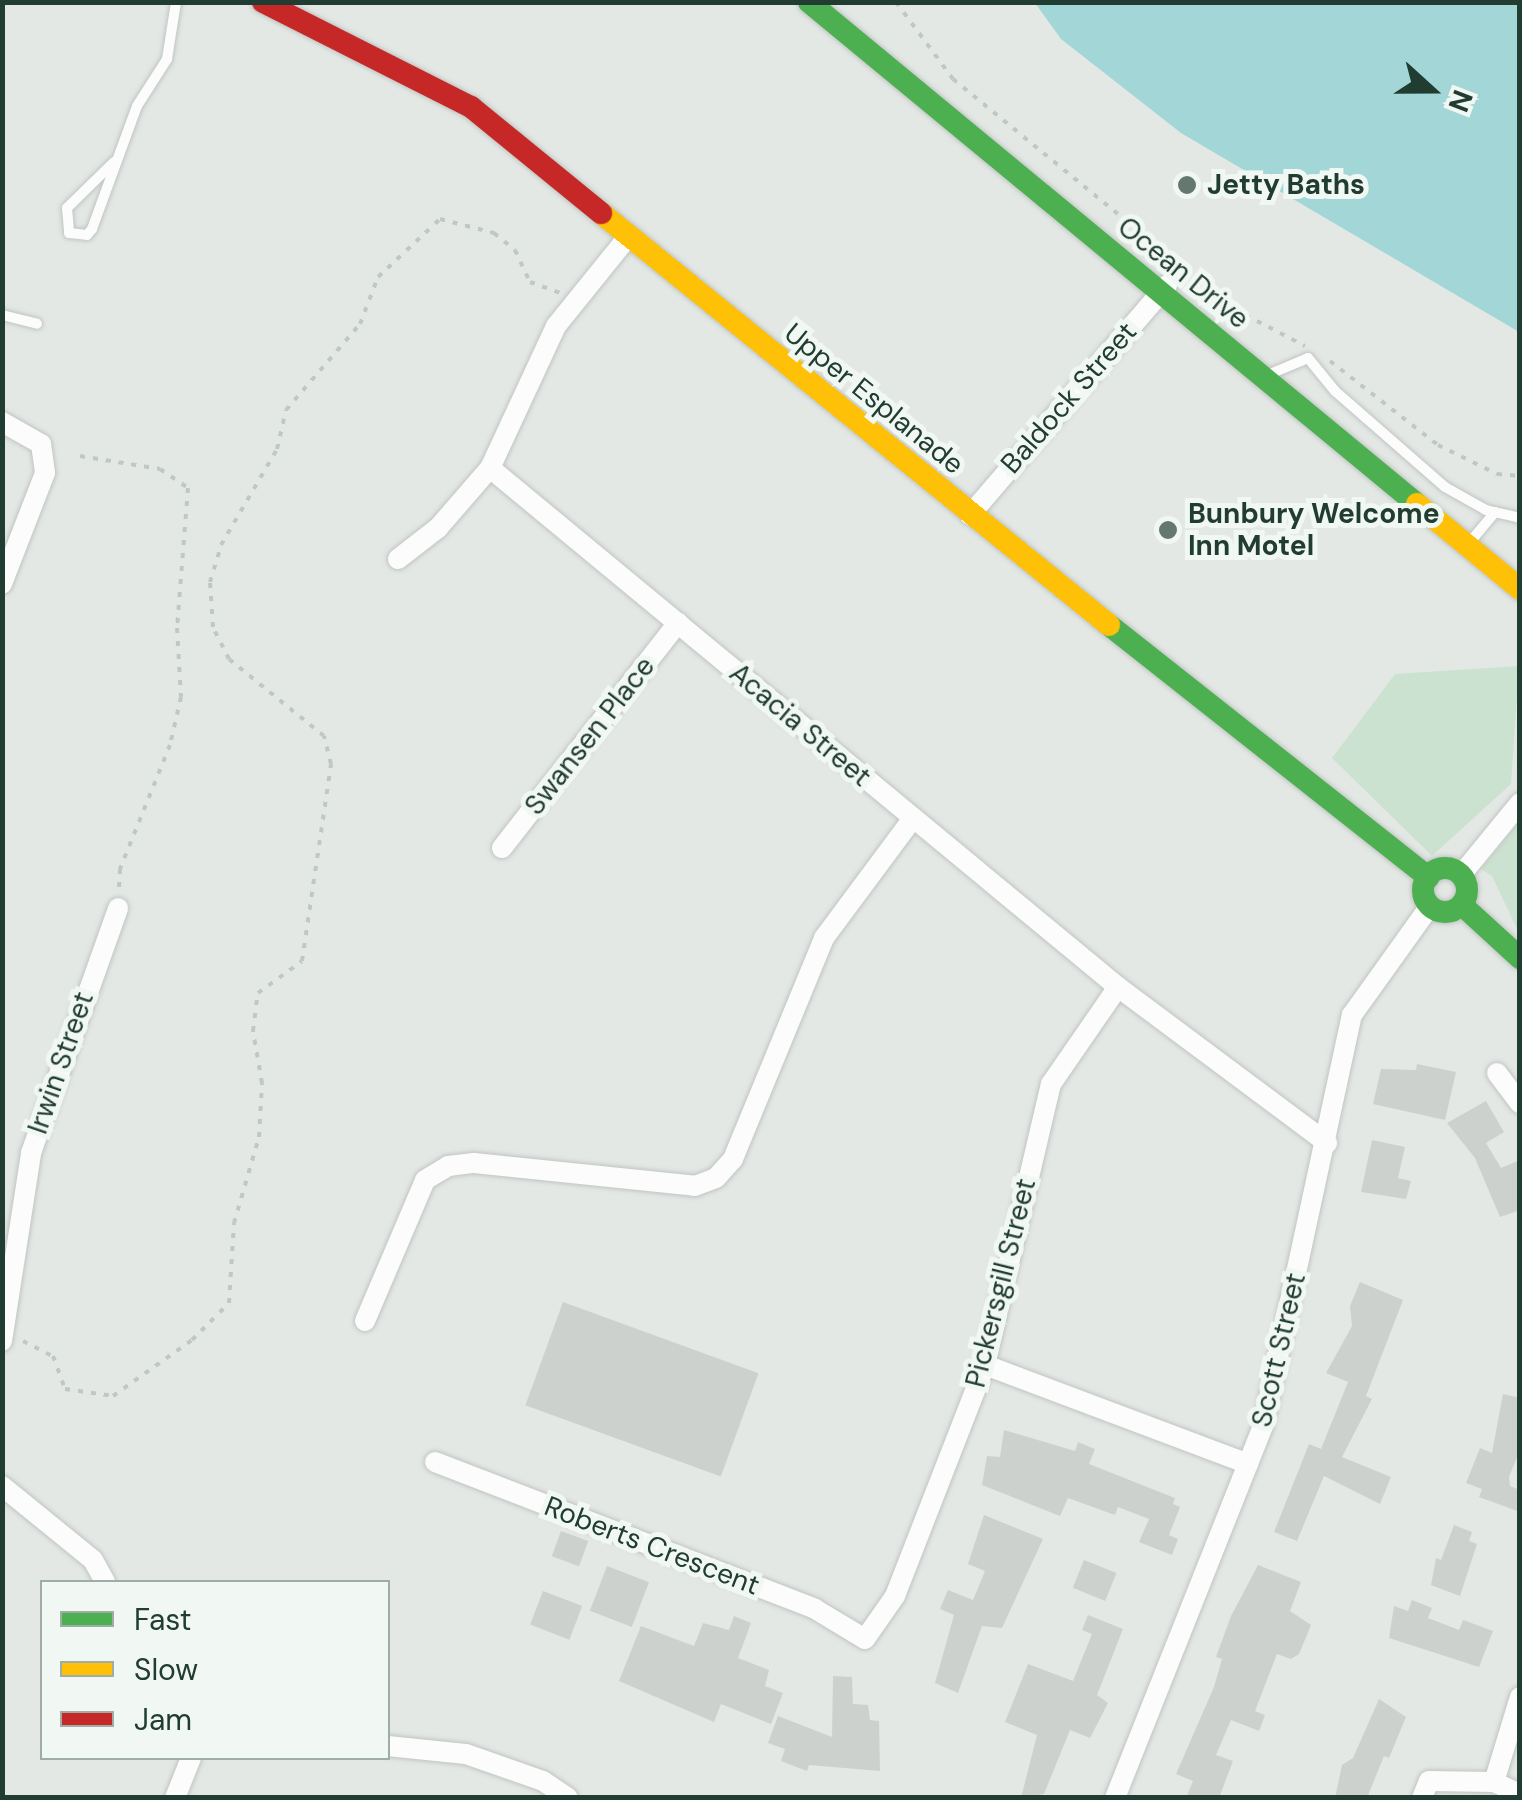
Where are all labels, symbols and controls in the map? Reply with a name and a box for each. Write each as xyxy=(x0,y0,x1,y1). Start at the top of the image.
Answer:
north arrow xyxy=(1382,40,1482,140)
text: N xyxy=(1440,85,1481,117)
place label: Jetty Baths xyxy=(1207,168,1365,202)
marker: Jetty Baths xyxy=(1176,174,1198,196)
street label: Ocean Drive xyxy=(1111,210,1255,336)
street label: Baldock Street xyxy=(994,315,1144,481)
street label: Upper Esplanade xyxy=(778,316,970,482)
place label: Bunbury Welcome Inn Motel xyxy=(1188,497,1440,563)
marker: Bunbury Welcome Inn Motel xyxy=(1157,519,1179,541)
street label: Swansen Place xyxy=(518,650,662,822)
street label: Acacia Street xyxy=(723,656,877,794)
street label: Irwin Street xyxy=(21,988,101,1138)
street label: Pickersgill Street xyxy=(959,1175,1043,1391)
street label: Scott Street xyxy=(1245,1270,1313,1430)
street label: Roberts Crescent xyxy=(540,1490,764,1602)
legend xyxy=(40,1580,390,1760)
text: Fast xyxy=(134,1600,192,1639)
text: Slow xyxy=(134,1650,198,1689)
text: Jam xyxy=(134,1700,192,1739)

